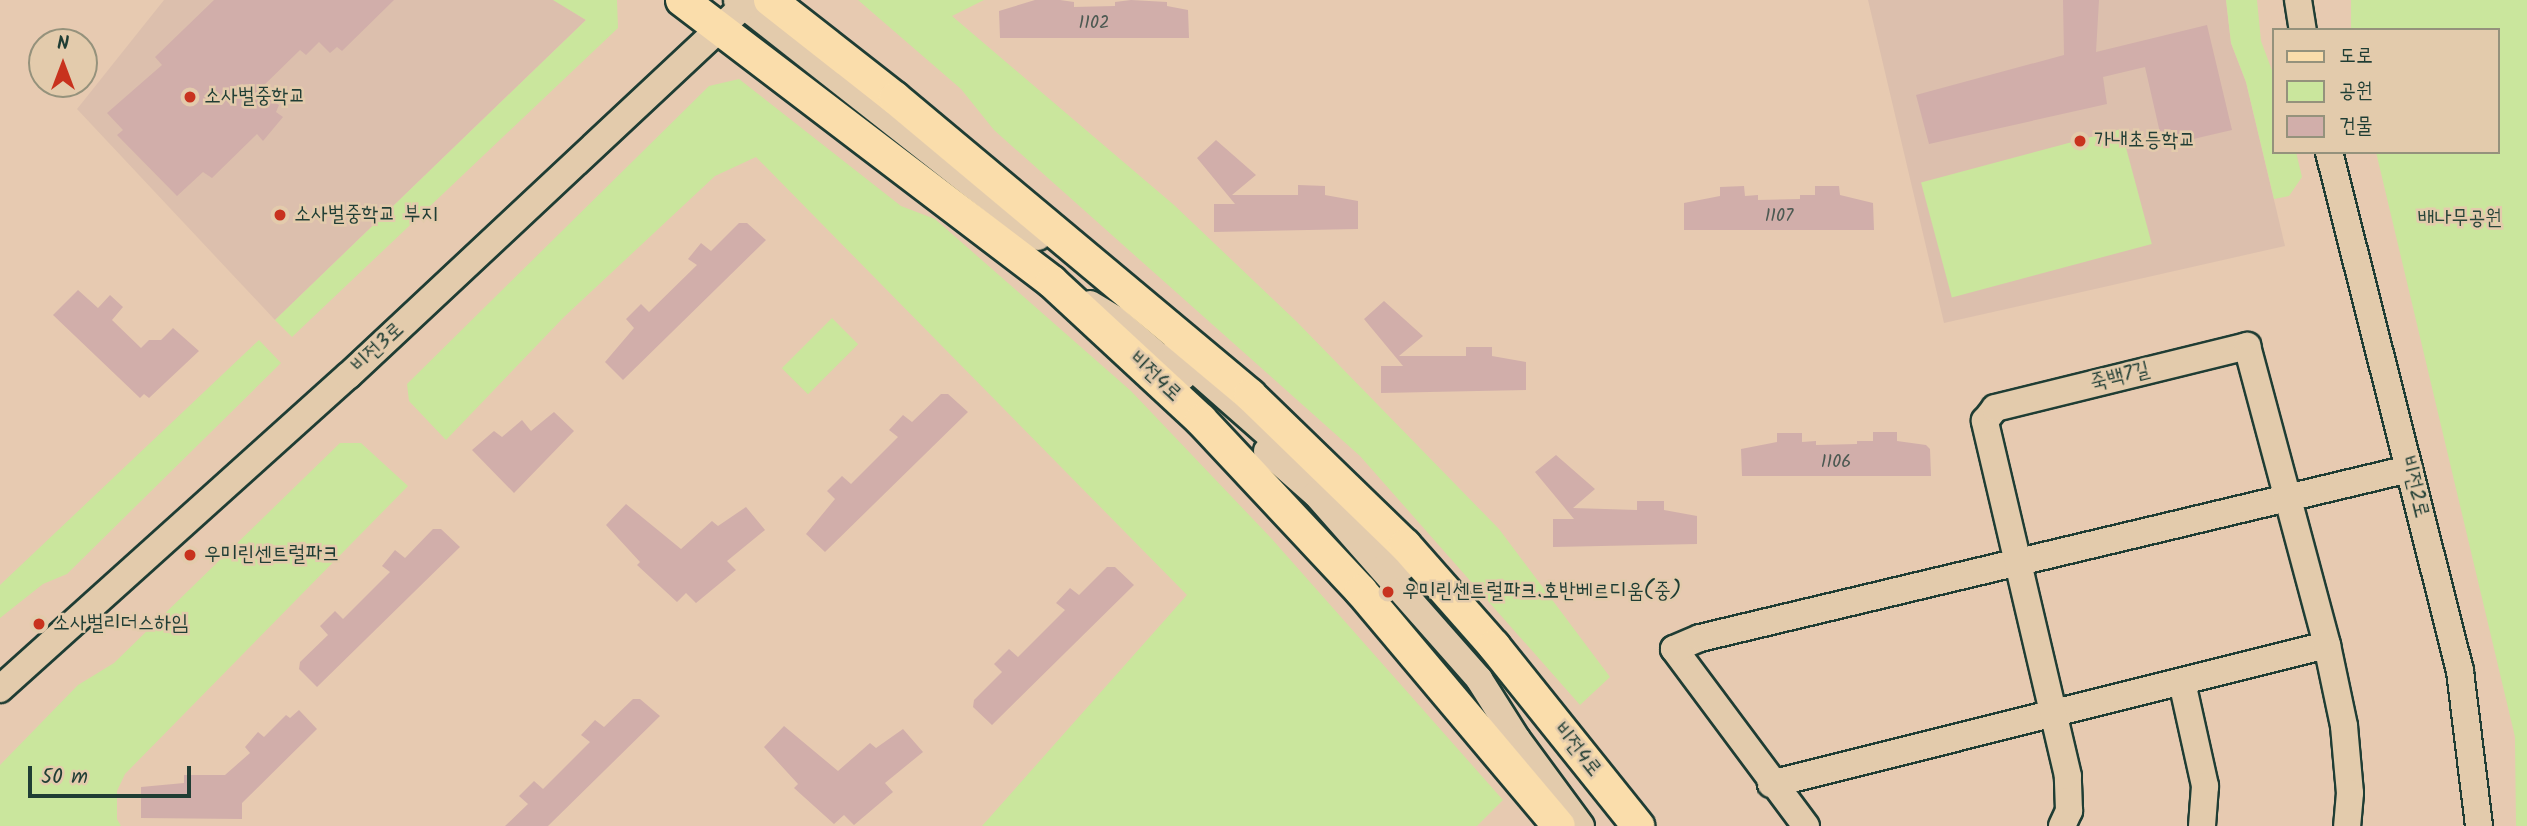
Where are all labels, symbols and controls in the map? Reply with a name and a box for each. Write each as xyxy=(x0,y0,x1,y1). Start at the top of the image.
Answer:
house number: 1102 xyxy=(1079,13,1109,35)
north arrow xyxy=(28,28,98,98)
legend xyxy=(2272,28,2499,154)
text: N xyxy=(57,29,69,59)
text: 도로 xyxy=(2339,40,2373,73)
text: 공원 xyxy=(2339,75,2373,108)
place label: 소사벌중학교 xyxy=(204,84,305,110)
marker: 소사벌중학교 xyxy=(182,89,198,105)
text: 건물 xyxy=(2339,110,2373,143)
place label: 가내초등학교 xyxy=(2094,128,2195,154)
marker: 가내초등학교 xyxy=(2072,133,2088,149)
place label: 소사벌중학교 부지 xyxy=(294,202,438,228)
house number: 1107 xyxy=(1765,206,1793,228)
park label: 배나무공원 xyxy=(2418,206,2502,232)
marker: 소사벌중학교 부지 xyxy=(272,207,288,223)
street label: 비전3로 xyxy=(346,317,410,379)
street label: 비전4로 xyxy=(1124,347,1186,407)
street label: 죽백7길 xyxy=(2088,357,2152,397)
house number: 1106 xyxy=(1821,452,1851,474)
street label: 비전2로 xyxy=(2394,453,2434,521)
place label: 우미린센트럴파크 xyxy=(204,542,339,568)
marker: 우미린센트럴파크 xyxy=(182,547,198,563)
place label: 우미린센트럴파크.호반베르디움(중) xyxy=(1402,579,1681,605)
marker: 우미린센트럴파크.호반베르디움(중) xyxy=(1380,584,1396,600)
place label: 소사벌리더스하임 xyxy=(53,611,188,637)
marker: 소사벌리더스하임 xyxy=(31,616,47,632)
street label: 비전4로 xyxy=(1548,718,1606,782)
scale bar xyxy=(32,752,194,796)
text: 50 m xyxy=(41,761,88,794)

